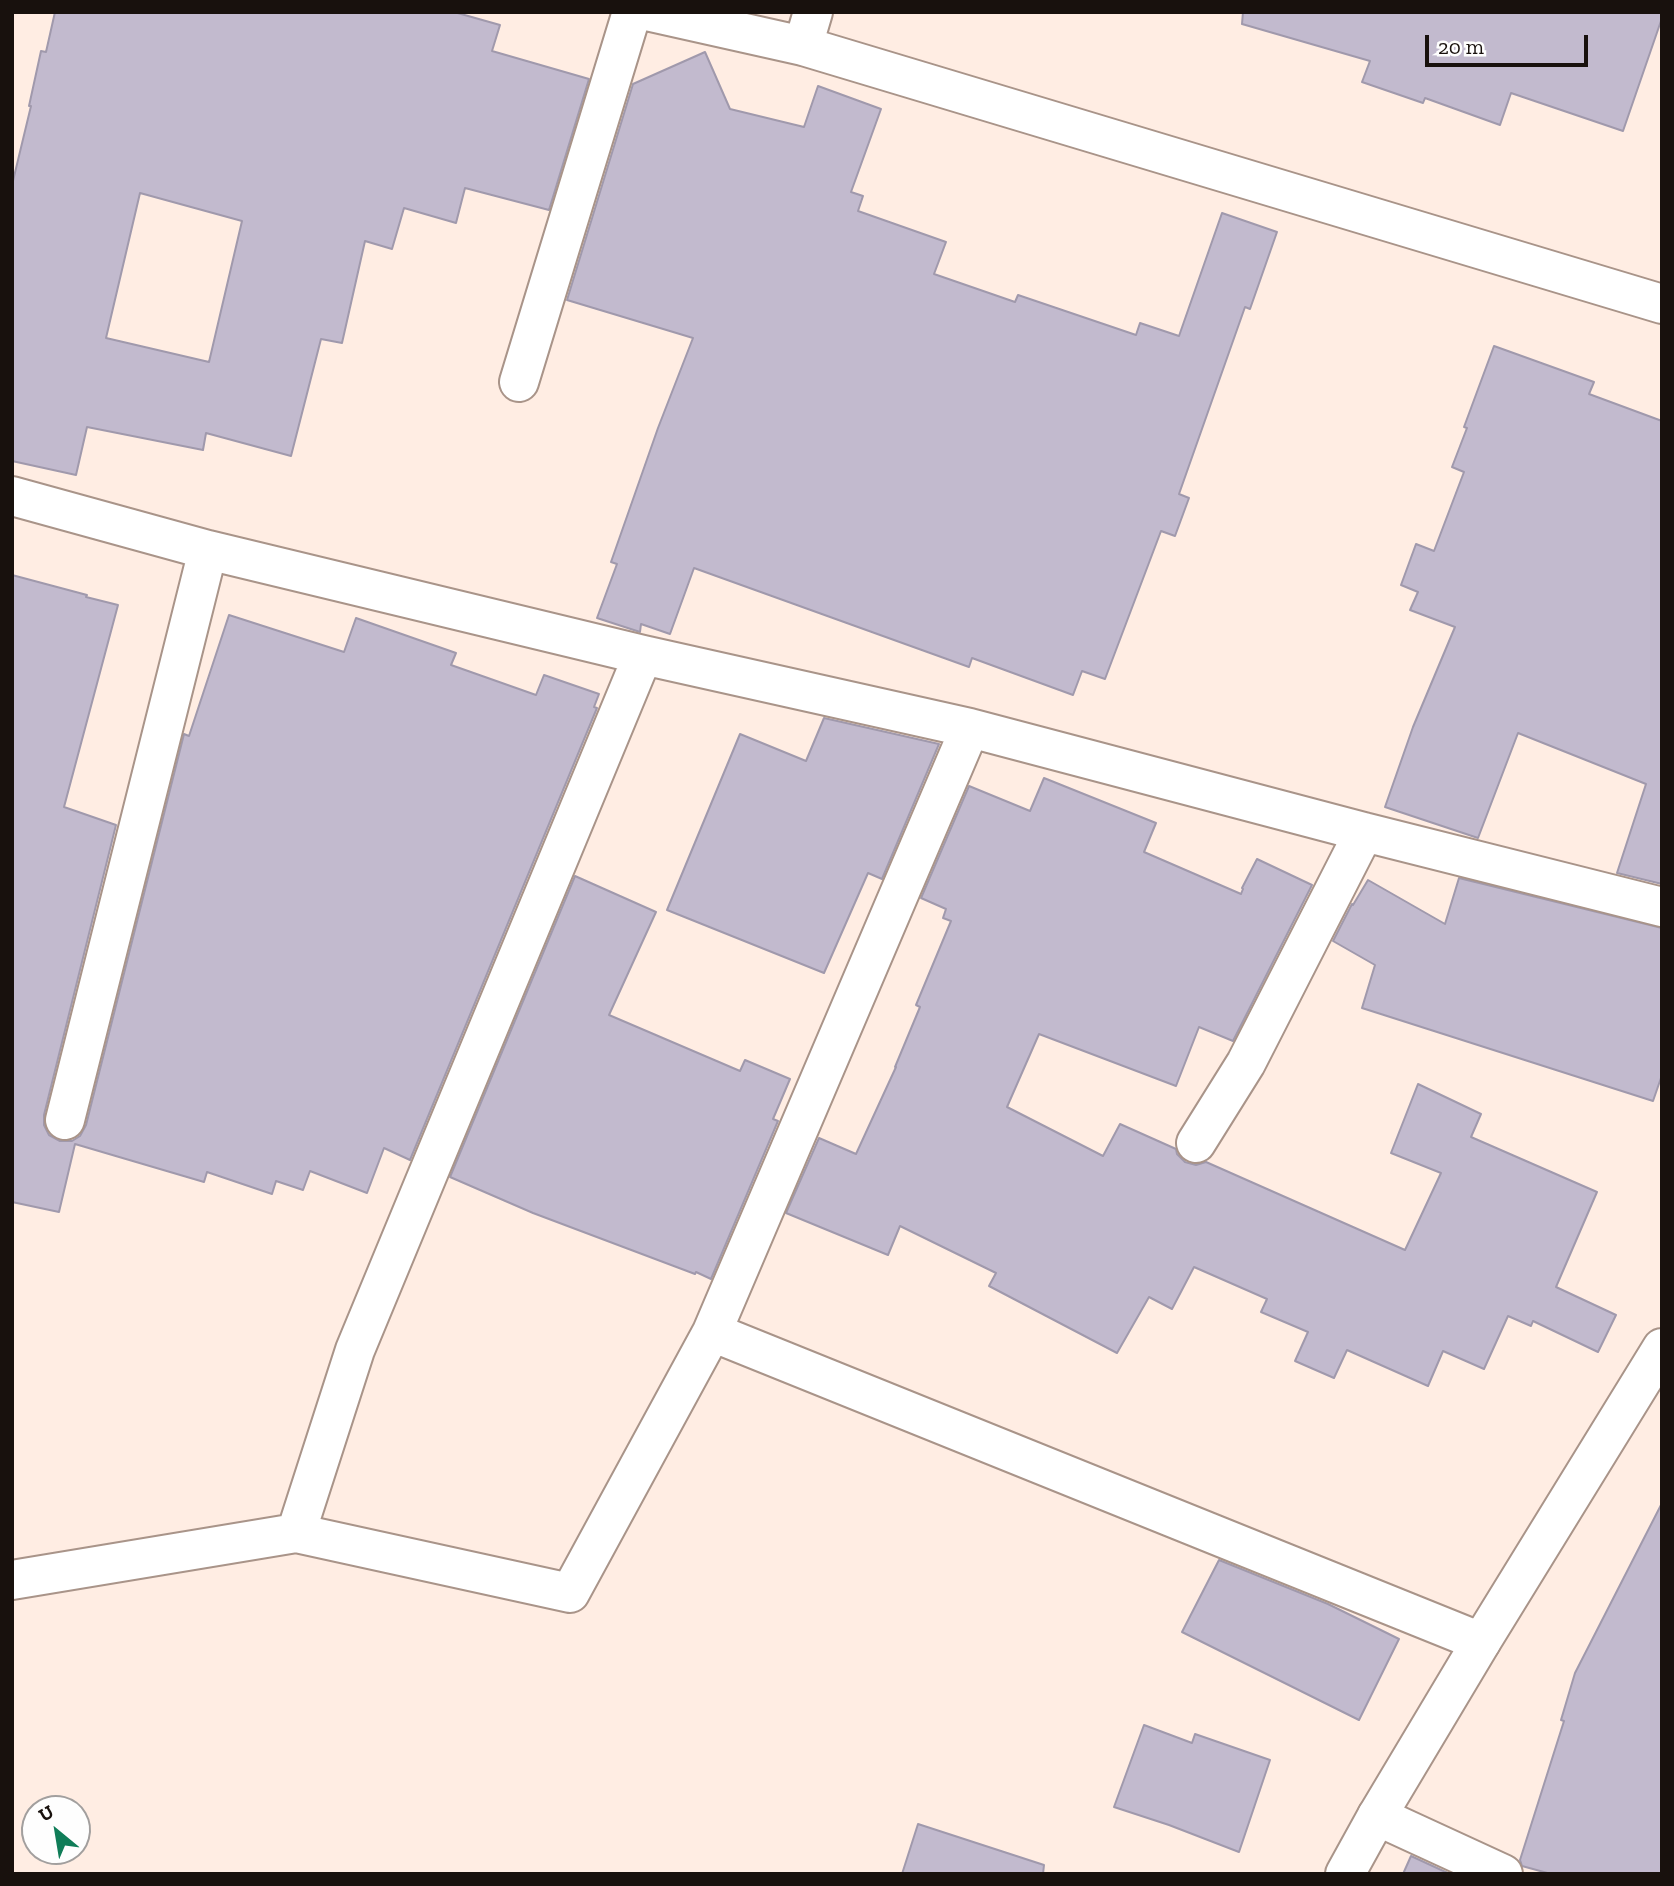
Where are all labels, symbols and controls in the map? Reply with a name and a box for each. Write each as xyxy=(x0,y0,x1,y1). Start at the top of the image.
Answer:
scale bar xyxy=(1429,21,1592,65)
text: 20 m xyxy=(1438,34,1484,59)
north arrow xyxy=(21,1795,91,1865)
text: U xyxy=(35,1800,58,1826)

